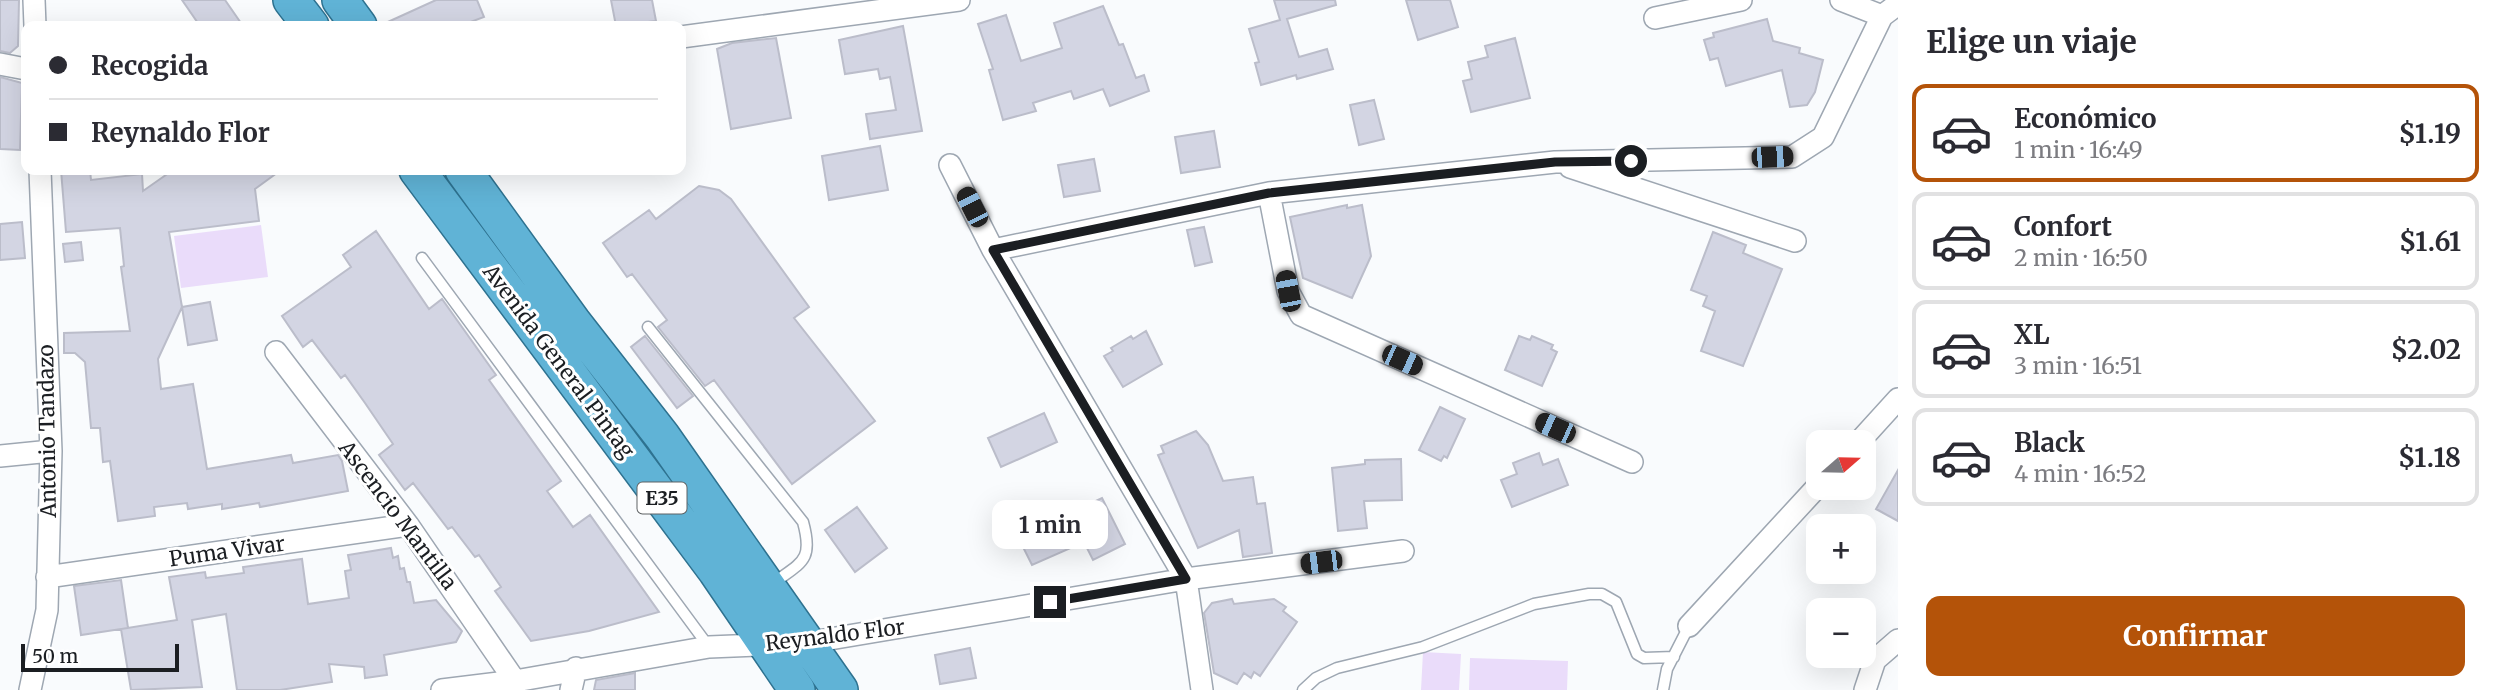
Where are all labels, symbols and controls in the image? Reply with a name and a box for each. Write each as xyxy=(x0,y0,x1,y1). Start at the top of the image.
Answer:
text: Elige un viaje xyxy=(1926,22,2137,62)
text: Recogida xyxy=(91,49,209,82)
icon: car xyxy=(1930,102,1993,165)
text: Económico xyxy=(2014,102,2157,135)
text: Reynaldo Flor xyxy=(91,116,270,149)
text: $1.19 xyxy=(2398,117,2461,150)
text: 1 min · 16:49 xyxy=(2014,135,2143,164)
route start xyxy=(1615,145,1647,177)
car xyxy=(1751,146,1794,168)
car xyxy=(954,184,991,230)
icon: car xyxy=(1930,210,1993,273)
text: Confort xyxy=(2014,210,2112,243)
text: $1.61 xyxy=(2399,225,2461,258)
text: 2 min · 16:50 xyxy=(2014,243,2148,272)
street label: Avenida General Pintag xyxy=(477,258,641,463)
car xyxy=(1274,268,1303,314)
icon: car xyxy=(1930,318,1993,381)
text: XL xyxy=(2014,318,2050,351)
text: $2.02 xyxy=(2391,333,2461,366)
car xyxy=(1379,342,1426,378)
street label: Antonio Tandazo xyxy=(32,344,62,519)
text: 3 min · 16:51 xyxy=(2014,351,2142,380)
car xyxy=(1532,410,1579,446)
icon: car xyxy=(1930,426,1993,489)
text: Black xyxy=(2014,426,2085,459)
north arrow xyxy=(1806,430,1876,500)
map controls xyxy=(1806,430,1876,668)
street label: Ascencio Mantilla xyxy=(332,434,463,595)
text: $1.18 xyxy=(2398,441,2461,474)
text: 4 min · 16:52 xyxy=(2014,459,2147,488)
road number: E35 xyxy=(638,482,686,513)
callout: 1 min xyxy=(992,500,1108,550)
text: 1 min xyxy=(1019,510,1081,539)
button: + xyxy=(1806,514,1876,584)
street label: Puma Vivar xyxy=(167,530,287,572)
car xyxy=(1299,549,1344,575)
route end xyxy=(1034,586,1066,618)
button: Confirmar xyxy=(1926,596,2465,676)
button: − xyxy=(1806,598,1876,668)
street label: Reynaldo Flor xyxy=(764,613,906,657)
scale bar xyxy=(21,641,178,673)
text: 50 m xyxy=(32,644,78,668)

